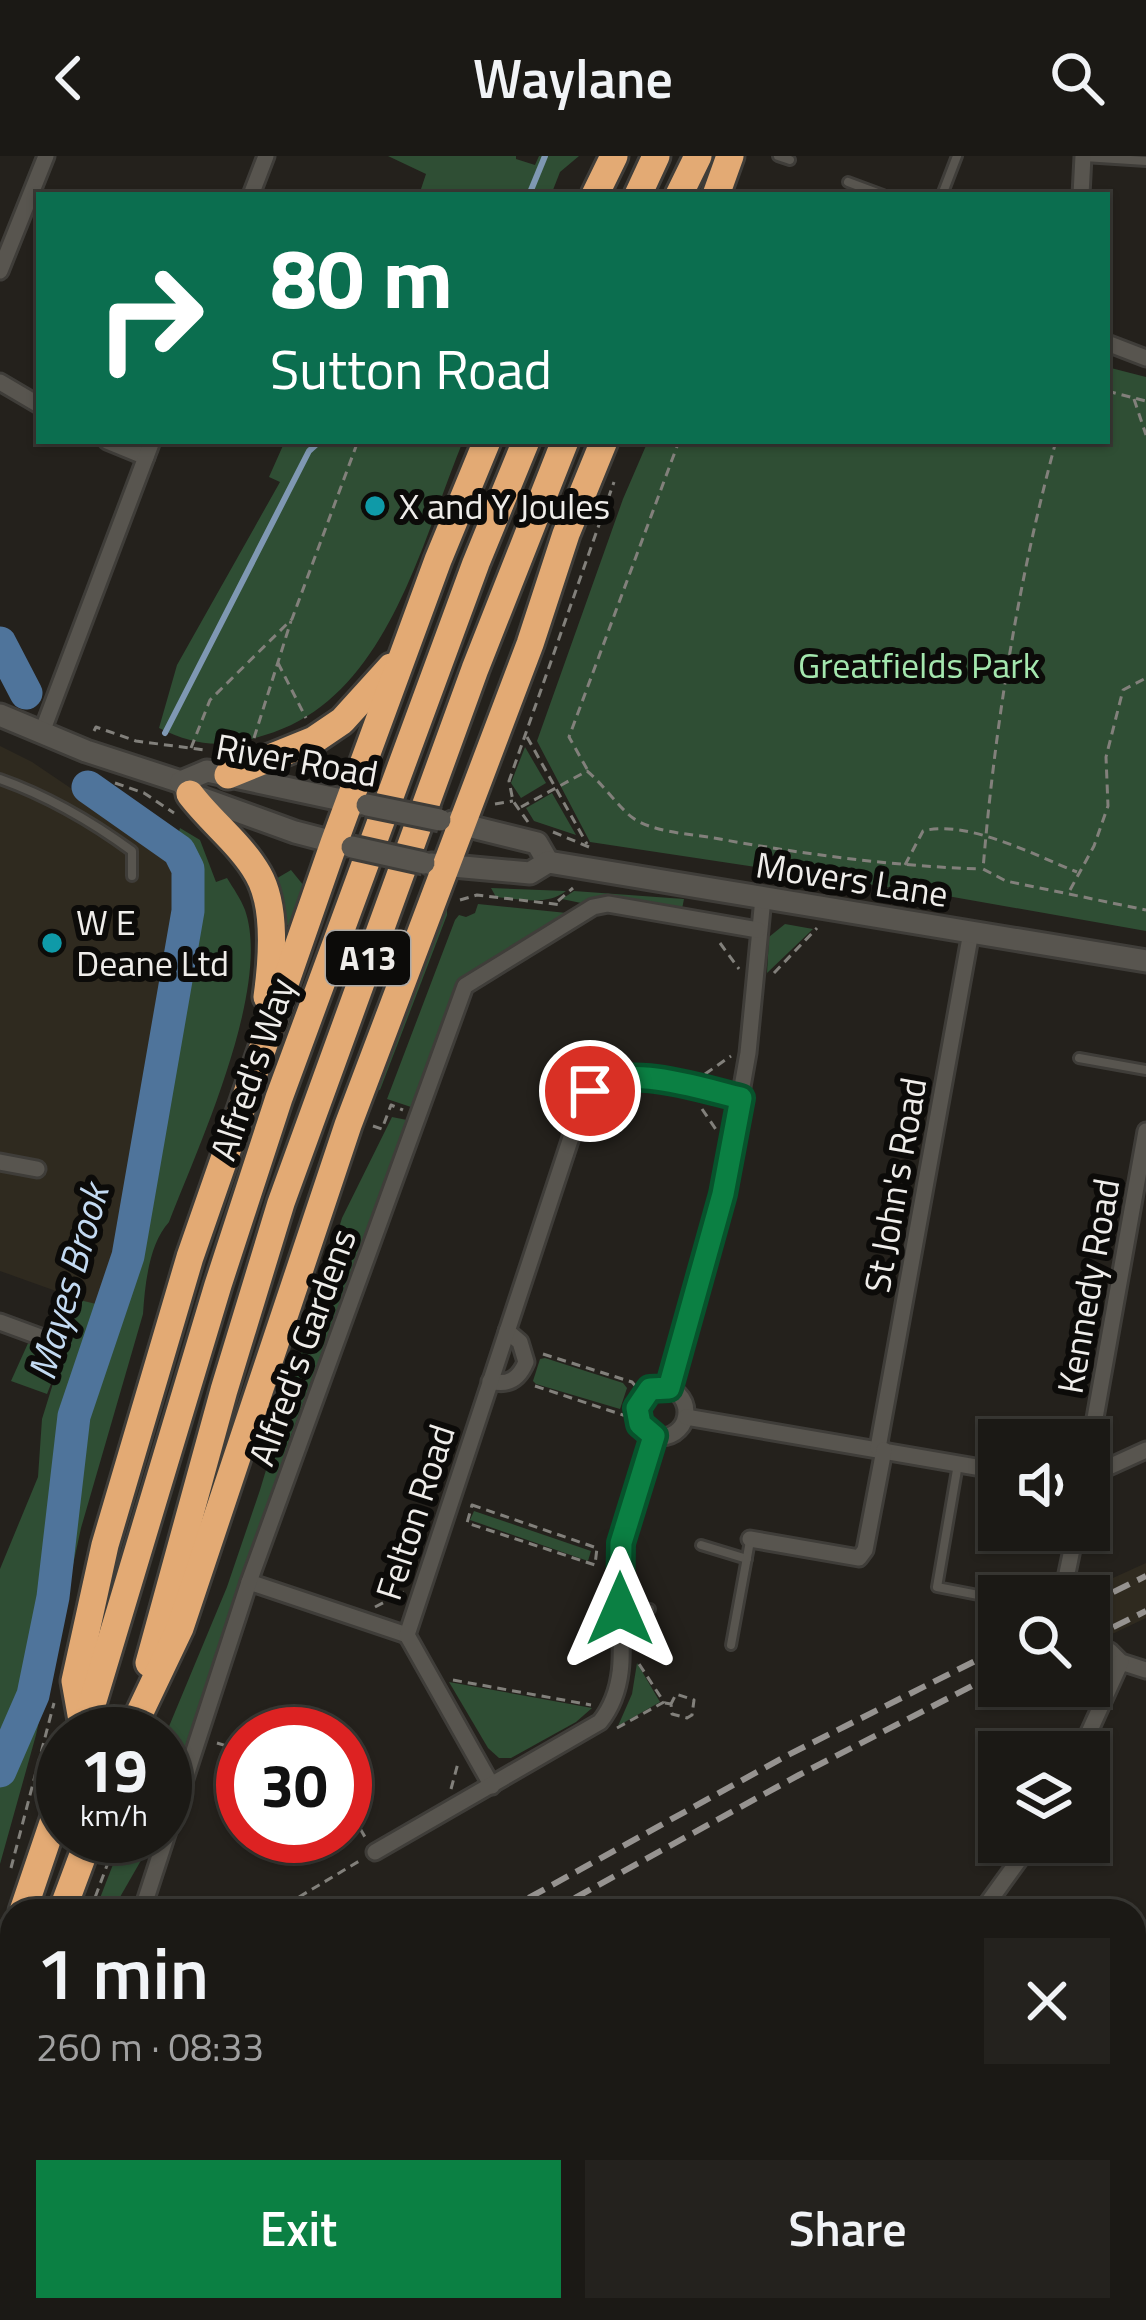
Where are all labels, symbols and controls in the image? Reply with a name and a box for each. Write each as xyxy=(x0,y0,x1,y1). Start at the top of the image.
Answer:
text: Waylane xyxy=(473,37,673,119)
icon: back xyxy=(36,45,102,111)
icon: search xyxy=(1044,45,1110,111)
text: 80 m xyxy=(270,213,453,341)
icon: right xyxy=(72,240,228,396)
text: Sutton Road xyxy=(270,328,552,410)
place label: X and Y Joules xyxy=(399,478,610,533)
marker: X and Y Joules xyxy=(362,493,388,519)
park label: Greatfields Park xyxy=(798,637,1040,692)
street label: River Road xyxy=(212,718,382,801)
street label: Movers Lane xyxy=(752,836,952,921)
place label: W E Deane Ltd xyxy=(76,894,229,990)
marker: W E Deane Ltd xyxy=(39,930,65,956)
road number: A13 xyxy=(326,931,410,985)
street label: Alfred's Way xyxy=(195,970,308,1167)
pin xyxy=(539,1040,641,1142)
icon: arrive xyxy=(557,1058,623,1124)
street label: St John's Road xyxy=(849,1073,940,1297)
water label: Mayes Brook xyxy=(12,1173,125,1386)
street label: Kennedy Road xyxy=(1042,1174,1133,1398)
street label: Alfred's Gardens xyxy=(233,1221,370,1473)
street label: Felton Road xyxy=(360,1417,469,1607)
map controls xyxy=(978,1419,1110,1863)
button: sound xyxy=(978,1419,1110,1551)
position arrow xyxy=(557,1546,683,1672)
button: search xyxy=(978,1575,1110,1707)
speed limit sign: 30 xyxy=(216,1707,372,1863)
text: 19 xyxy=(80,1724,148,1815)
button: layers xyxy=(978,1731,1110,1863)
text: km/h xyxy=(80,1792,148,1838)
text: 1 min xyxy=(36,1917,209,2027)
button: close xyxy=(984,1938,1110,2064)
text: 260 m · 08:33 xyxy=(36,2017,264,2076)
button: Exit xyxy=(36,2160,561,2298)
button: Share xyxy=(585,2160,1110,2298)

